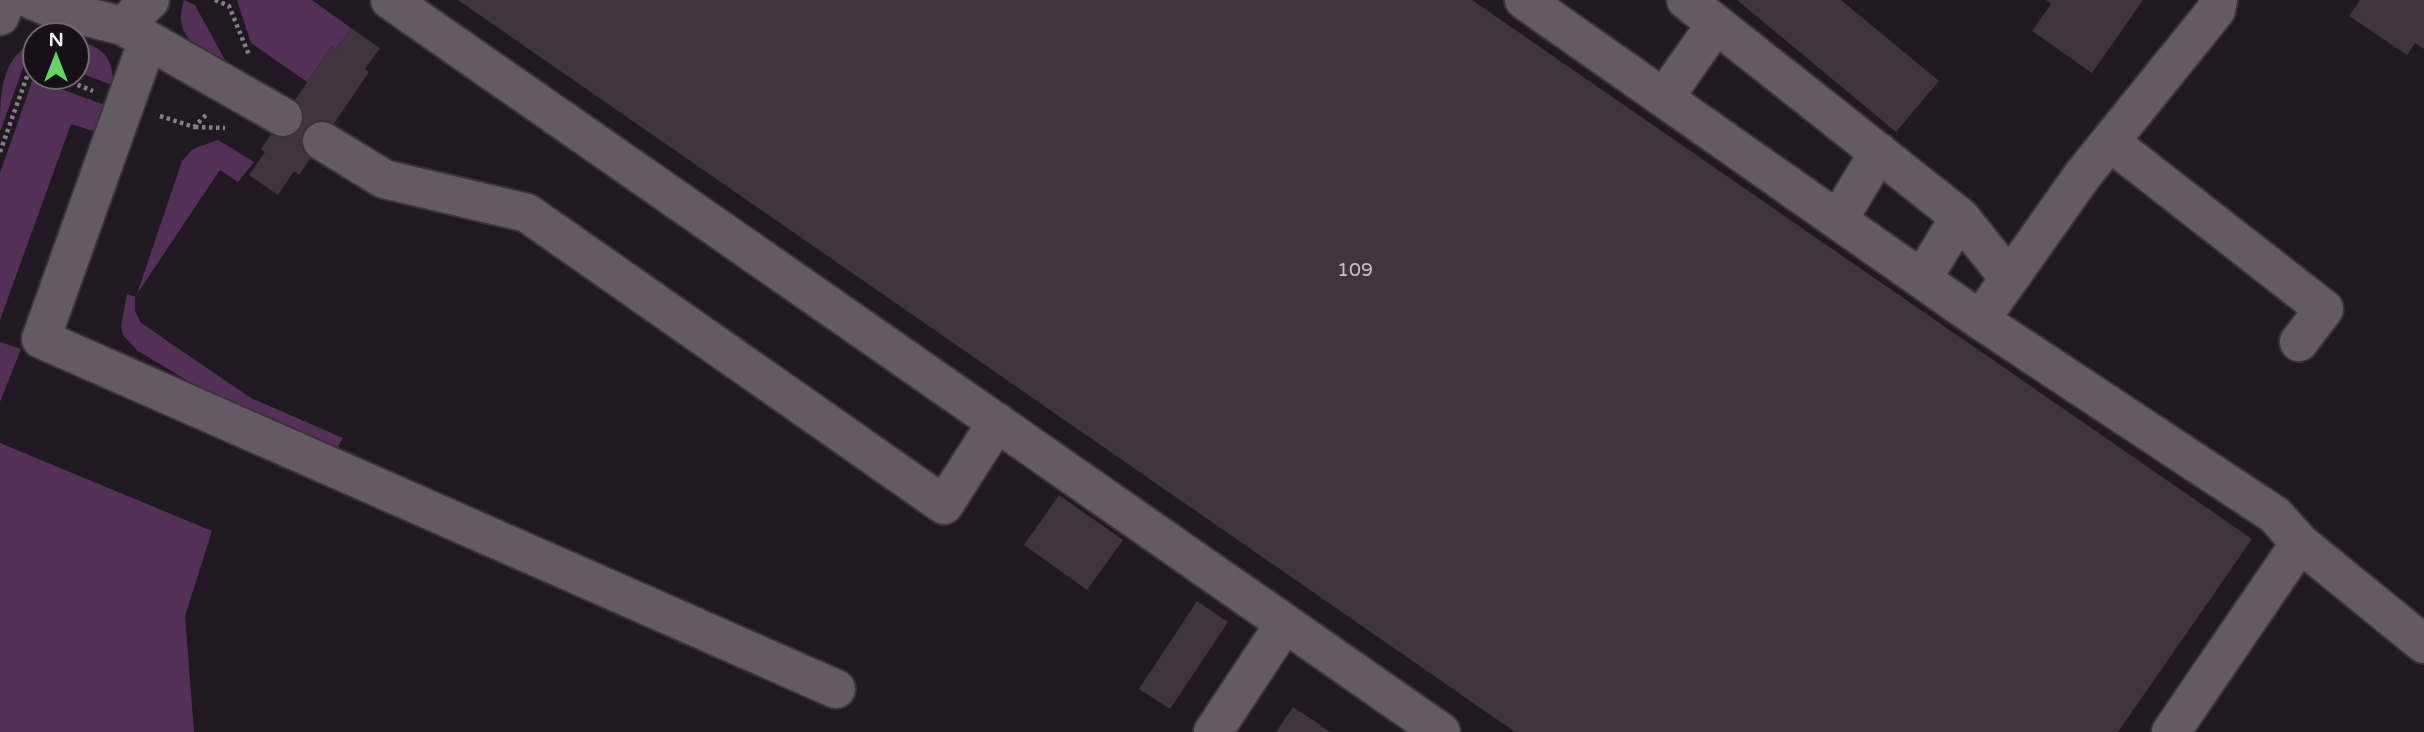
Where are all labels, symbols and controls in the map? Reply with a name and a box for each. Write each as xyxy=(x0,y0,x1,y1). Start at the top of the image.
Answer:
north arrow xyxy=(21,21,91,91)
text: N xyxy=(48,29,64,51)
house number: 109 xyxy=(1337,259,1373,281)

